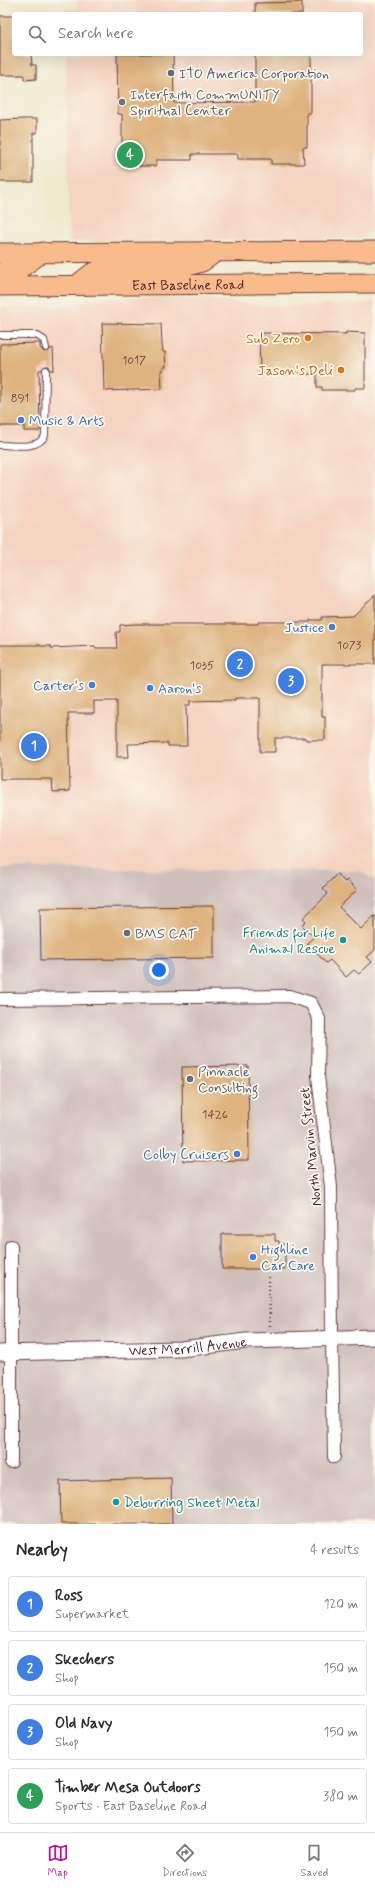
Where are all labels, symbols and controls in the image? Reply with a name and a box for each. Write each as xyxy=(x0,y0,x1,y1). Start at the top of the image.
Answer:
search box xyxy=(12,12,363,56)
icon: search xyxy=(26,23,48,45)
text: Search here xyxy=(58,24,134,44)
place label: ITO America Corporation xyxy=(179,65,329,83)
marker: ITO America Corporation xyxy=(166,68,176,78)
place label: Interfaith CommUNITY Spiritual Center xyxy=(130,86,280,120)
marker: Interfaith CommUNITY Spiritual Center xyxy=(117,97,127,107)
pin: 4 xyxy=(117,140,143,170)
street label: East Baseline Road xyxy=(132,276,244,295)
place label: Sub Zero xyxy=(246,330,300,348)
marker: Sub Zero xyxy=(303,333,313,343)
house number: 1017 xyxy=(122,353,146,369)
place label: Jason's Deli xyxy=(258,362,333,380)
marker: Jason's Deli xyxy=(336,365,346,375)
house number: 891 xyxy=(11,391,29,407)
place label: Music & Arts xyxy=(29,412,104,430)
marker: Music & Arts xyxy=(16,415,26,425)
place label: Justice xyxy=(285,619,324,637)
marker: Justice xyxy=(327,622,337,632)
house number: 1073 xyxy=(337,638,362,654)
pin: 2 xyxy=(227,649,253,679)
house number: 1035 xyxy=(190,658,214,674)
pin: 3 xyxy=(278,666,304,696)
place label: Carter's xyxy=(33,677,84,695)
marker: Carter's xyxy=(87,680,97,690)
place label: Aaron's xyxy=(158,680,201,698)
marker: Aaron's xyxy=(145,683,155,693)
pin: 1 xyxy=(21,731,47,761)
place label: Friends for Life Animal Rescue xyxy=(243,924,335,958)
place label: BMS CAT xyxy=(135,925,197,943)
marker: BMS CAT xyxy=(122,928,132,938)
marker: Friends for Life Animal Rescue xyxy=(338,935,348,945)
your location xyxy=(149,960,169,980)
place label: Pinnacle Consulting xyxy=(198,1063,258,1099)
marker: Pinnacle Consulting xyxy=(185,1074,195,1084)
street label: North Marvin Street xyxy=(296,1087,326,1207)
house number: 1426 xyxy=(202,1107,228,1123)
place label: Colby Cruisers xyxy=(143,1146,229,1164)
marker: Colby Cruisers xyxy=(232,1149,242,1159)
place label: Highline Car Care xyxy=(261,1241,316,1275)
marker: Highline Car Care xyxy=(248,1252,258,1262)
street label: West Merrill Avenue xyxy=(129,1333,248,1360)
place label: Deburring Sheet Metal xyxy=(124,1494,259,1513)
marker: Deburring Sheet Metal xyxy=(111,1497,121,1507)
text: Nearby xyxy=(16,1539,68,1561)
text: 4 results xyxy=(310,1542,359,1559)
text: Ross xyxy=(55,1586,83,1606)
text: 1 xyxy=(27,1596,33,1613)
text: 120 m xyxy=(324,1596,358,1613)
text: Supermarket xyxy=(55,1606,129,1623)
text: Skechers xyxy=(55,1650,114,1670)
text: 2 xyxy=(27,1660,33,1677)
text: 150 m xyxy=(324,1660,358,1677)
text: Shop xyxy=(55,1670,79,1687)
text: Old Navy xyxy=(55,1714,112,1734)
text: 3 xyxy=(27,1724,33,1741)
text: 150 m xyxy=(324,1724,358,1741)
text: Shop xyxy=(55,1734,79,1751)
text: Timber Mesa Outdoors xyxy=(55,1778,201,1798)
text: 4 xyxy=(26,1788,34,1805)
text: 380 m xyxy=(323,1788,358,1805)
text: Sports · East Baseline Road xyxy=(55,1798,207,1815)
tab: Map xyxy=(47,1842,69,1880)
tab: Directions xyxy=(162,1842,207,1880)
tab: Saved xyxy=(301,1842,328,1880)

